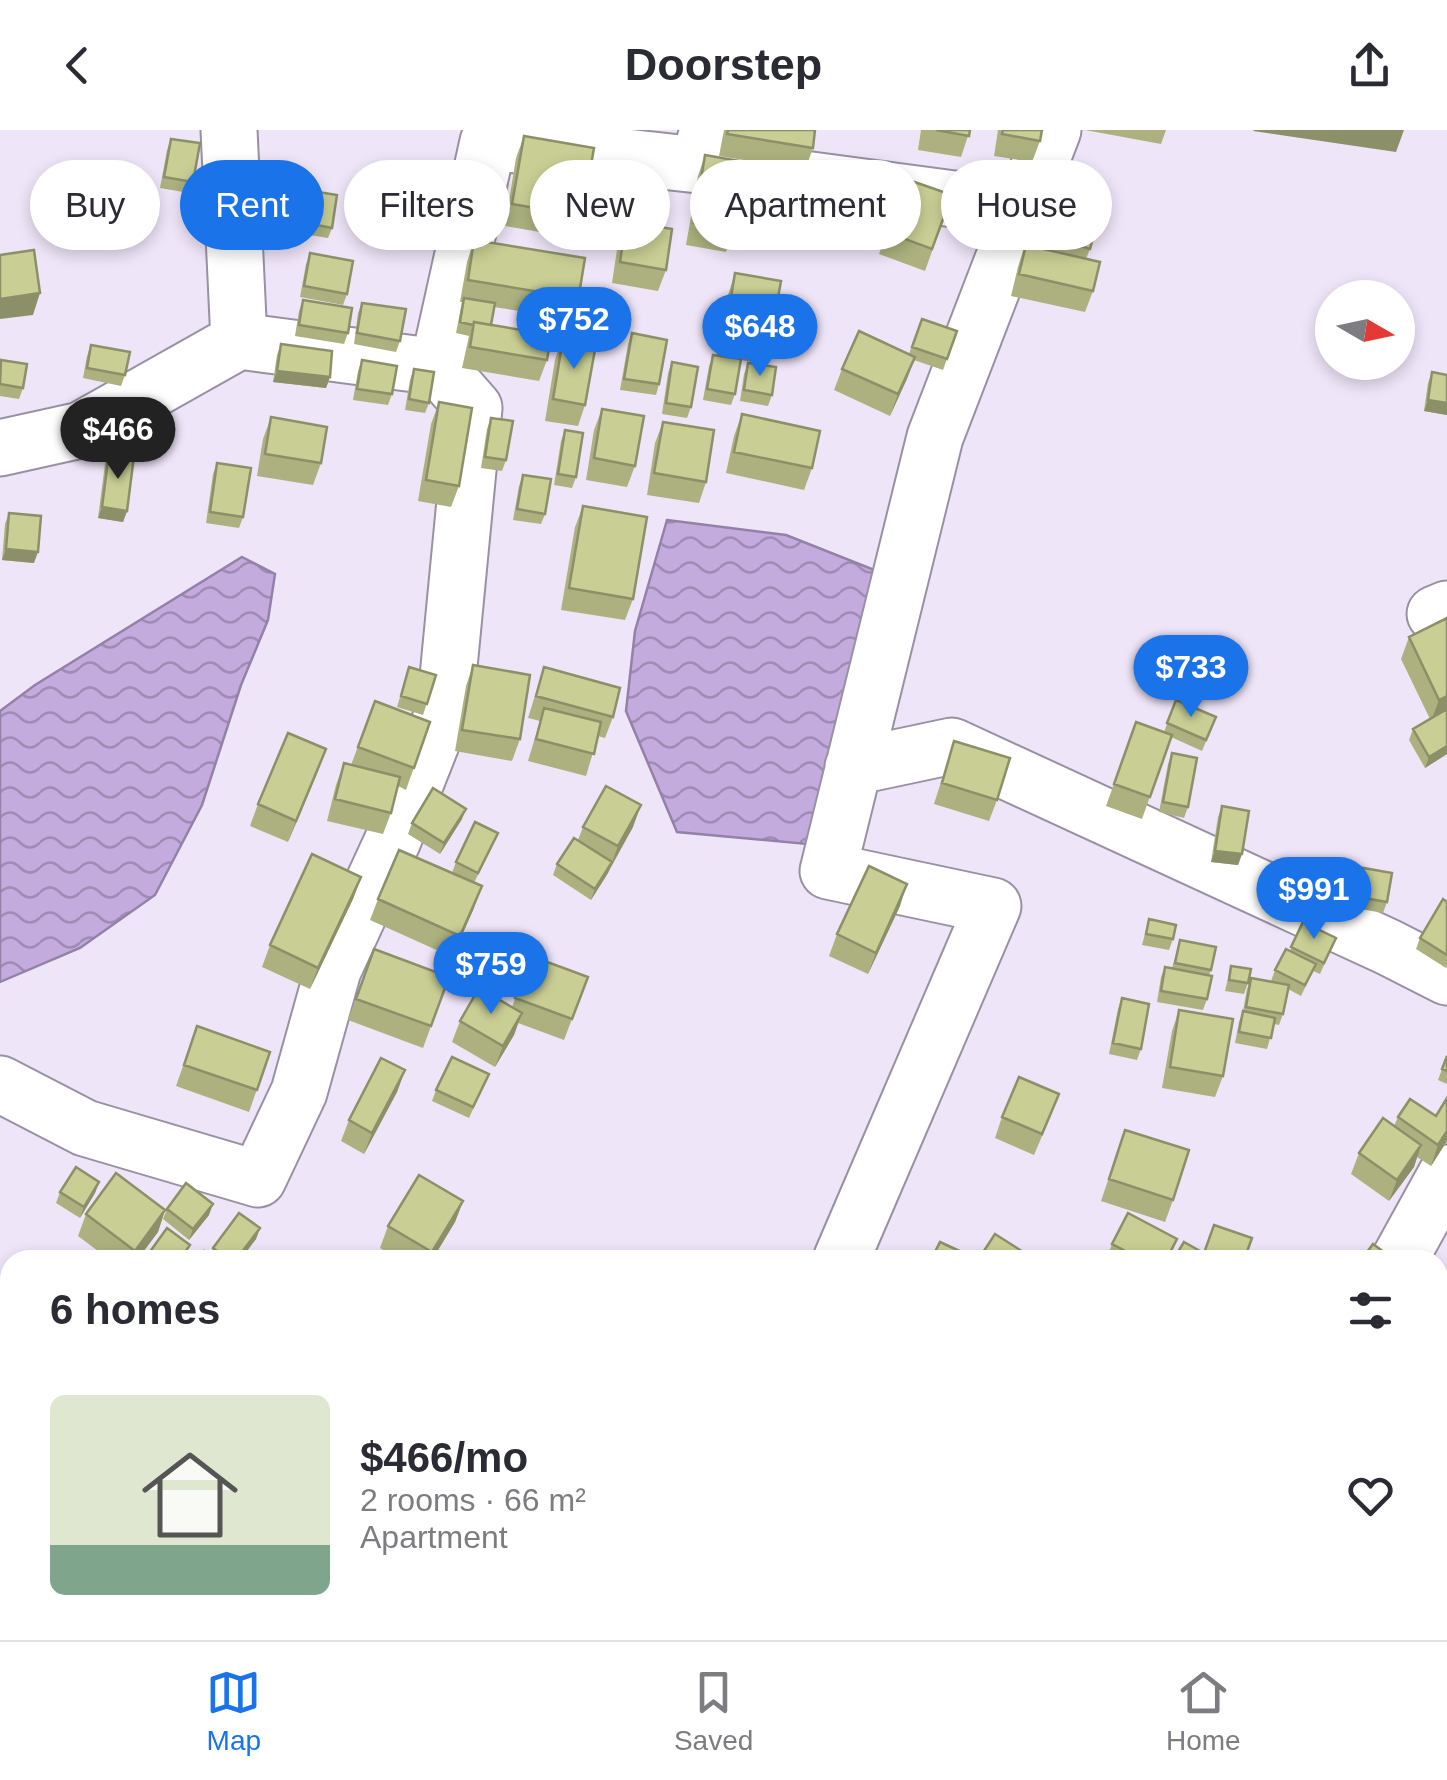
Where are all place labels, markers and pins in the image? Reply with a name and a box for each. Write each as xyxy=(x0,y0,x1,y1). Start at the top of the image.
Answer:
pin: $752 xyxy=(515,287,633,372)
pin: $648 xyxy=(701,294,819,379)
pin: $466 xyxy=(59,397,177,482)
pin: $733 xyxy=(1132,635,1250,720)
pin: $991 xyxy=(1255,857,1373,942)
pin: $759 xyxy=(432,932,550,1017)

